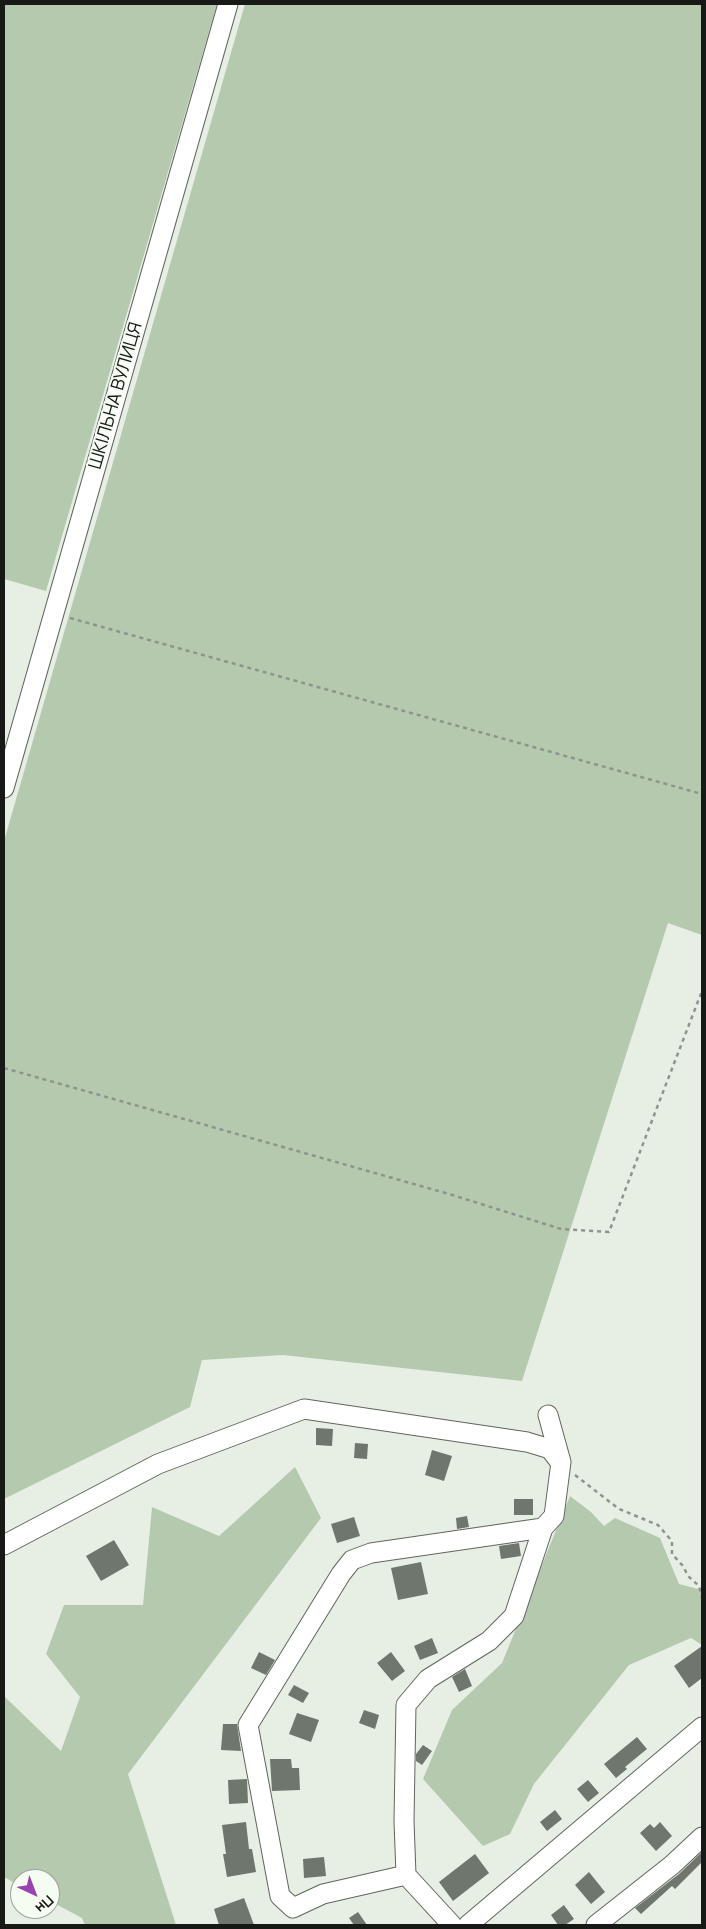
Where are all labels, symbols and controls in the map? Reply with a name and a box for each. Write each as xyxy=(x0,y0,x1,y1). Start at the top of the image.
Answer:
street label: ШКІЛЬНА ВУЛИЦЯ xyxy=(85,320,147,472)
north arrow xyxy=(10,1869,60,1919)
text: Пн xyxy=(32,1891,58,1918)

